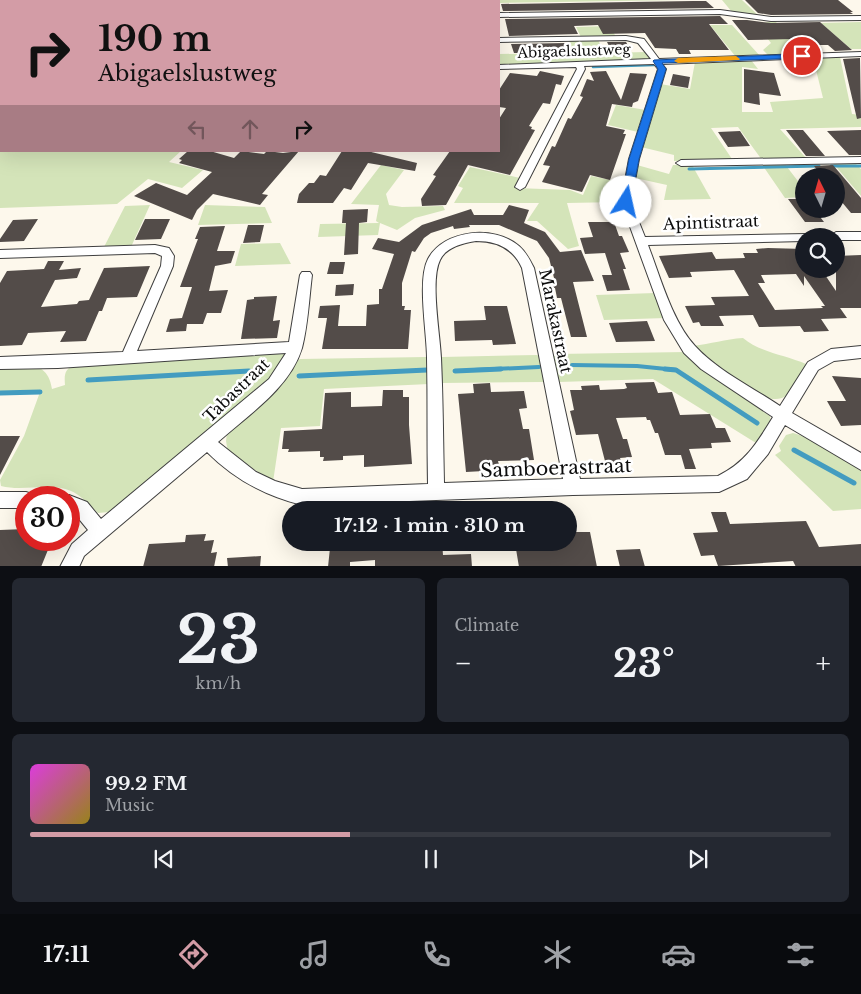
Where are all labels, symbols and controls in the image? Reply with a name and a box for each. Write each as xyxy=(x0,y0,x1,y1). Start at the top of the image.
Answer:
text: 190 m xyxy=(98,17,211,60)
icon: right xyxy=(15,20,80,85)
pin xyxy=(781,35,823,77)
street label: Abigaelslustweg xyxy=(516,40,632,62)
icon: arrive xyxy=(788,42,816,70)
text: Abigaelslustweg xyxy=(98,60,276,87)
icon: left xyxy=(183,115,211,143)
icon: ahead xyxy=(236,115,264,143)
icon: right xyxy=(289,115,317,143)
north arrow xyxy=(795,168,845,218)
map controls xyxy=(795,168,845,278)
position arrow xyxy=(599,175,651,227)
street label: Apintistraat xyxy=(662,210,759,234)
button: search xyxy=(795,228,845,278)
street label: Marakastraat xyxy=(535,267,577,375)
street label: Tabastraat xyxy=(199,354,273,426)
street label: Samboerastraat xyxy=(480,454,633,482)
speed limit sign: 30 xyxy=(15,486,80,551)
text: 17:12 · 1 min · 310 m xyxy=(334,514,525,537)
text: 23 xyxy=(176,600,260,681)
text: Climate xyxy=(455,615,519,635)
text: 23° xyxy=(613,640,675,687)
text: − xyxy=(455,646,472,681)
text: + xyxy=(816,646,831,681)
text: km/h xyxy=(196,673,241,693)
text: 99.2 FM xyxy=(105,772,187,795)
text: Music xyxy=(105,795,154,815)
icon: previous xyxy=(150,845,178,873)
icon: pause xyxy=(417,845,445,873)
icon: next xyxy=(684,845,712,873)
icon: directions xyxy=(176,937,211,972)
icon: music xyxy=(297,937,332,972)
icon: phone xyxy=(419,937,454,972)
icon: climate xyxy=(540,937,575,972)
icon: car xyxy=(661,937,696,972)
icon: filters xyxy=(783,937,818,972)
text: 17:11 xyxy=(43,941,90,968)

